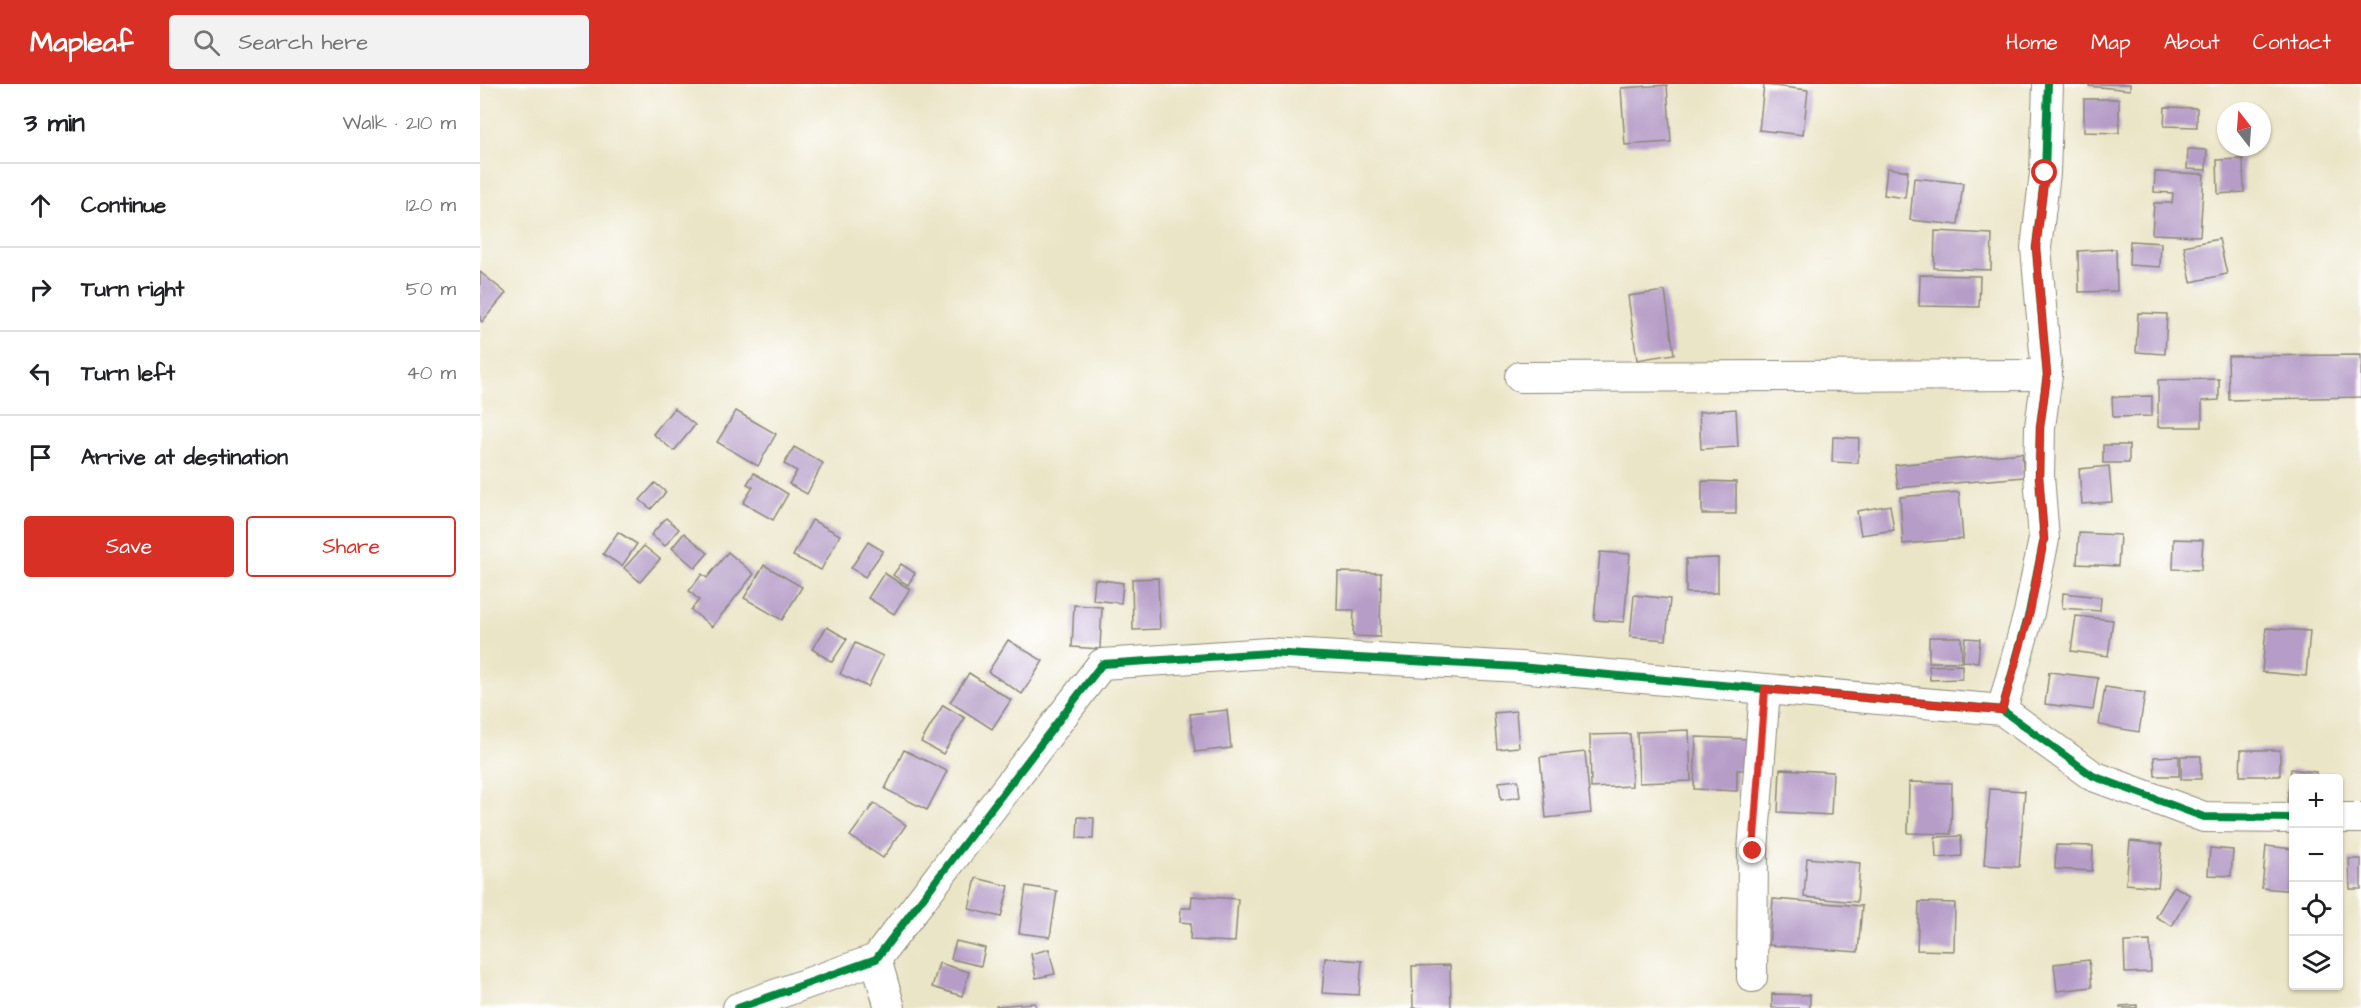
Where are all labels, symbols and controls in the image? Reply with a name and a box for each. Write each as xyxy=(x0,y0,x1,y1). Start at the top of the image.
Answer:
search box xyxy=(169,15,589,69)
text: Mapleaf xyxy=(30,23,133,62)
icon: search xyxy=(190,26,223,59)
text: Search here xyxy=(238,27,368,58)
text: Home xyxy=(2006,28,2058,57)
text: Map xyxy=(2091,28,2131,57)
text: About xyxy=(2164,28,2220,57)
text: Contact xyxy=(2253,28,2331,57)
north arrow xyxy=(2217,102,2271,156)
text: 3 min xyxy=(24,105,85,141)
text: Walk · 210 m xyxy=(343,109,456,137)
route start xyxy=(2031,159,2057,185)
icon: ahead xyxy=(24,189,57,222)
text: Continue xyxy=(81,190,166,221)
text: 120 m xyxy=(406,191,456,219)
icon: right xyxy=(24,273,57,306)
text: Turn right xyxy=(81,274,184,305)
text: 50 m xyxy=(406,275,456,303)
icon: left xyxy=(24,357,57,390)
text: Turn left xyxy=(81,358,175,389)
text: 40 m xyxy=(406,359,456,387)
icon: arrive xyxy=(24,441,57,474)
text: Arrive at destination xyxy=(81,442,288,473)
button: Save xyxy=(24,516,234,577)
button: Share xyxy=(246,516,456,577)
map controls xyxy=(2289,774,2343,990)
button: + xyxy=(2289,774,2343,828)
button: − xyxy=(2289,828,2343,882)
route end xyxy=(1739,837,1765,863)
button: locate xyxy=(2289,882,2343,936)
button: layers xyxy=(2289,936,2343,990)

